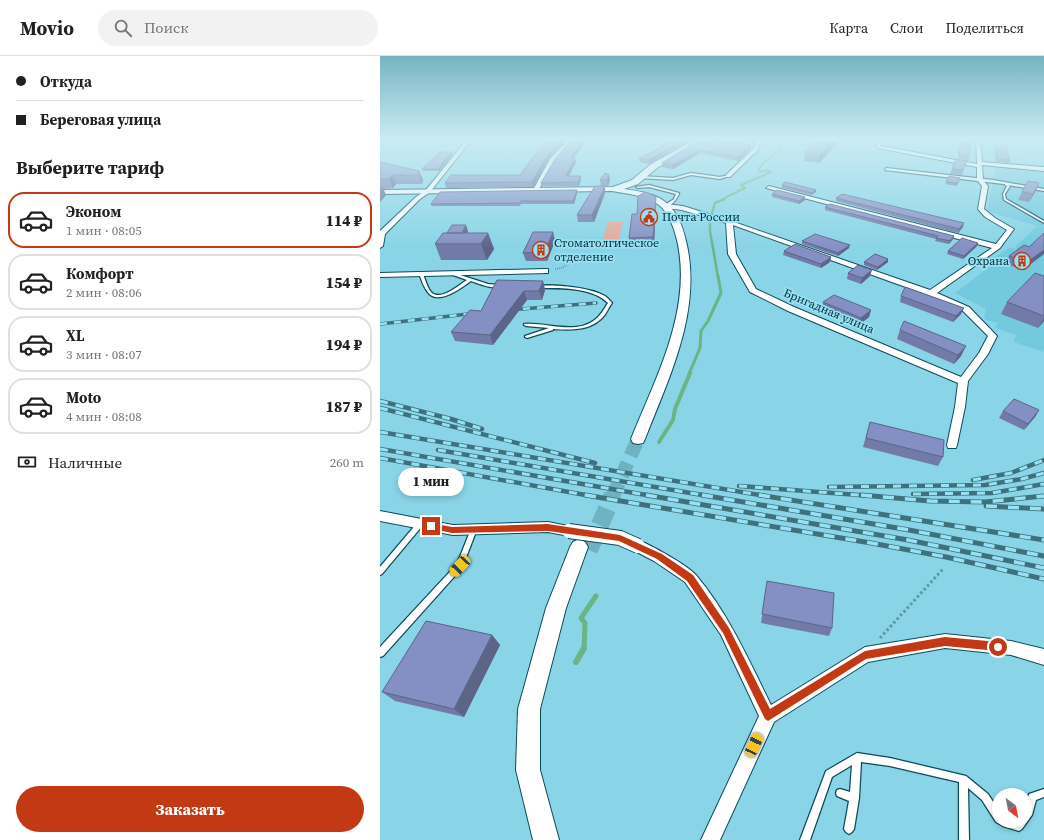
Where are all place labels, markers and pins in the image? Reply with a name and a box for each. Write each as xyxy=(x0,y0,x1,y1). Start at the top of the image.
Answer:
public building icon: Почта России xyxy=(639,207,659,227)
place label: Почта России xyxy=(662,209,740,225)
place label: Стоматолгическое отделение xyxy=(554,235,659,265)
building icon: Стоматолгическое отделение xyxy=(531,240,551,260)
building icon: Охрана xyxy=(1012,251,1032,271)
place label: Охрана xyxy=(968,253,1010,269)

